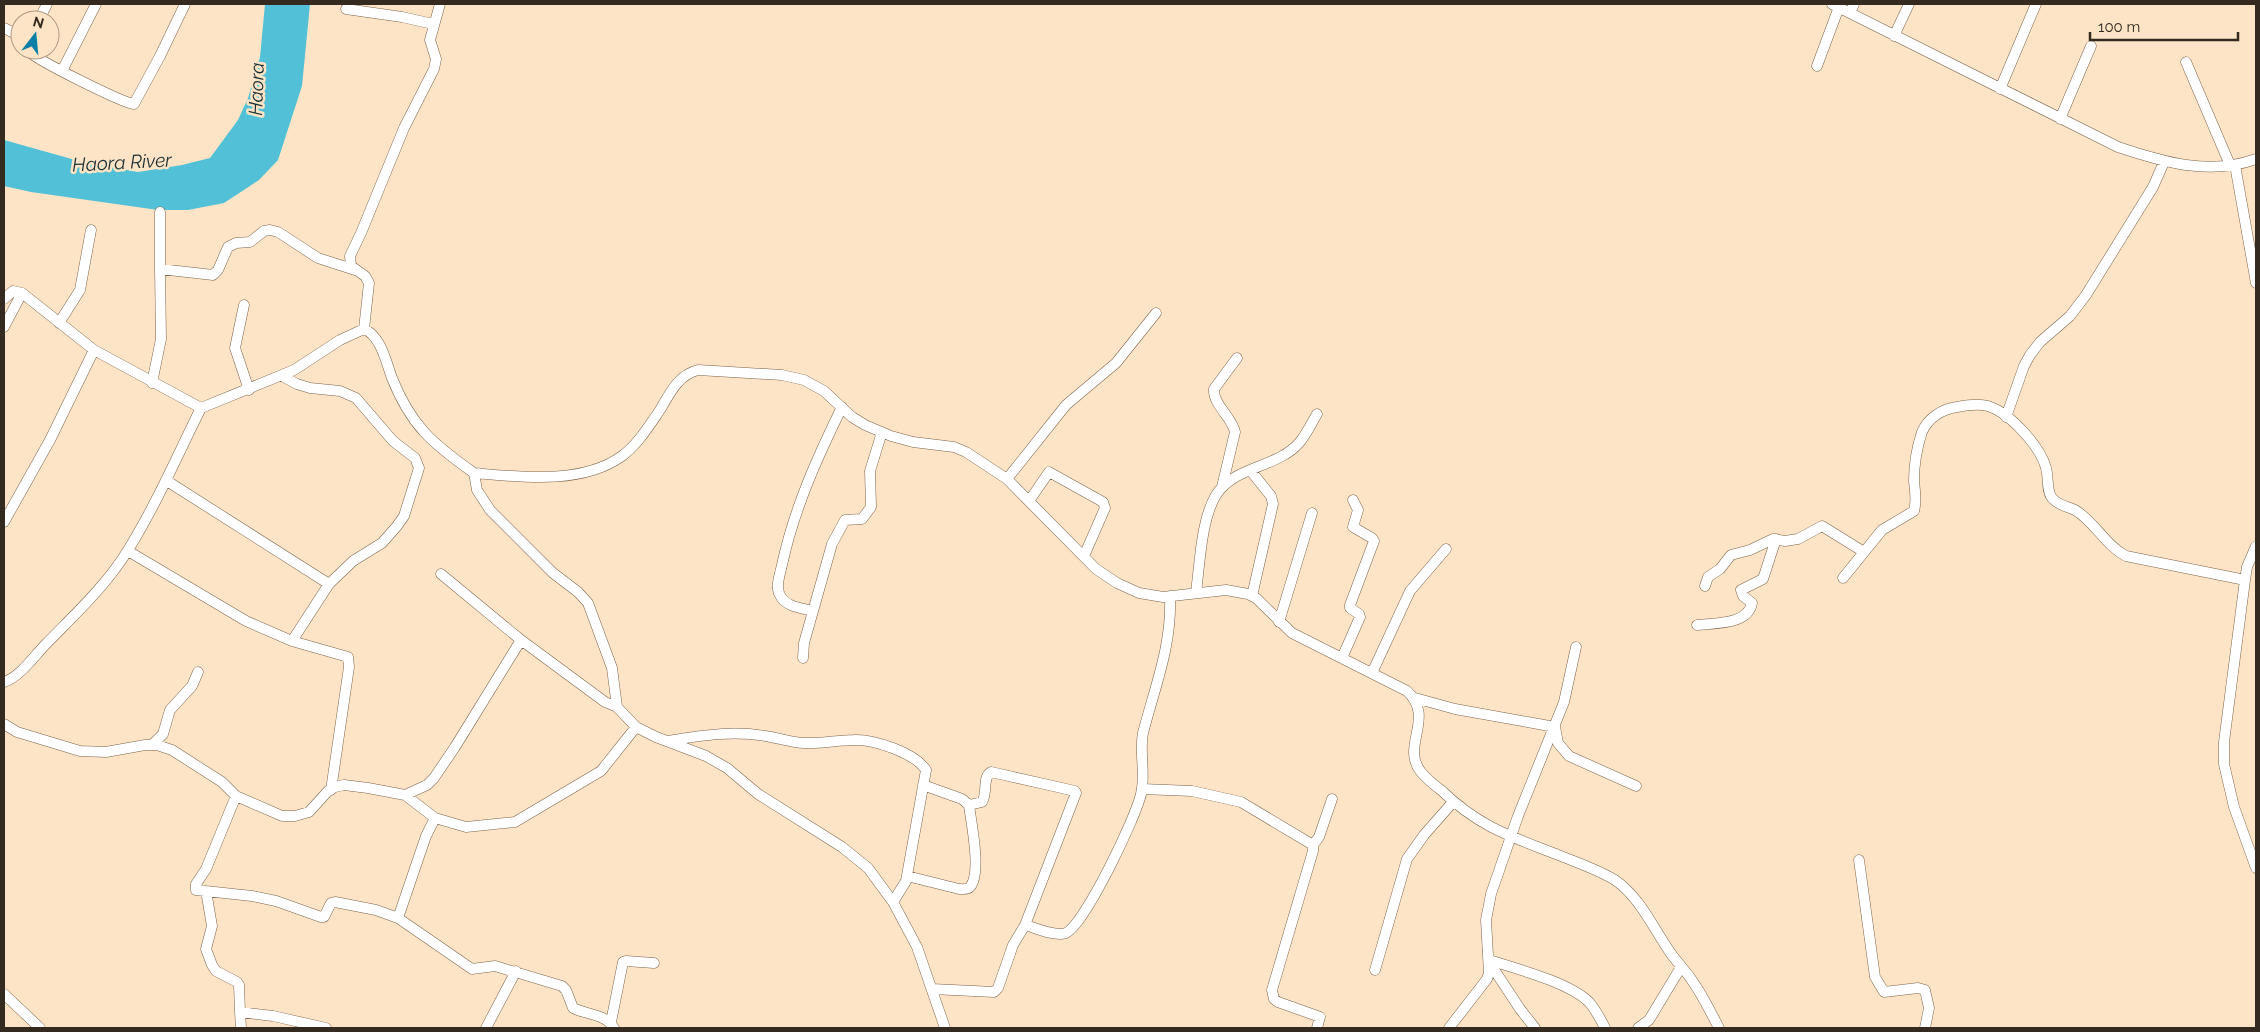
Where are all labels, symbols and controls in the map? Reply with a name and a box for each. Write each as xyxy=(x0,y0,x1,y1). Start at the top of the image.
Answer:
north arrow xyxy=(10,10,60,60)
scale bar xyxy=(2090,10,2238,42)
text: N xyxy=(31,13,46,32)
text: 100 m xyxy=(2098,18,2140,36)
water label: Haora xyxy=(244,62,268,116)
water label: Haora River xyxy=(72,148,174,176)

